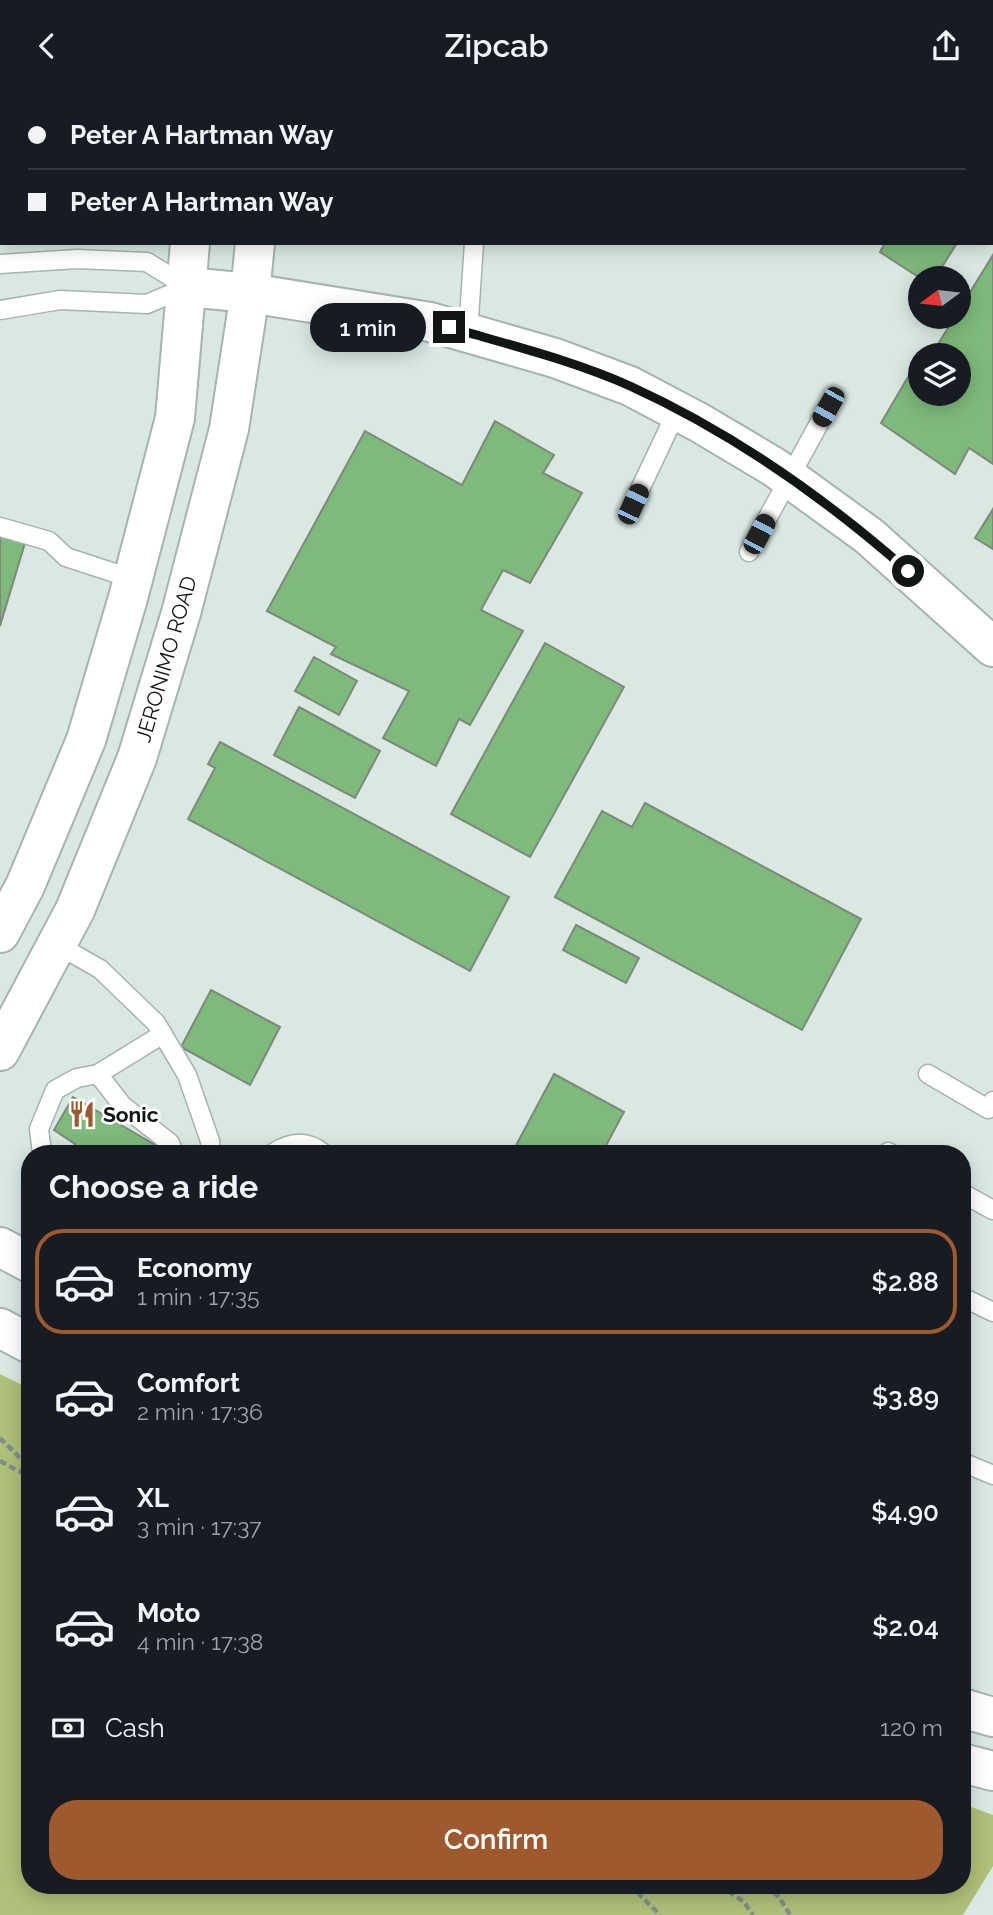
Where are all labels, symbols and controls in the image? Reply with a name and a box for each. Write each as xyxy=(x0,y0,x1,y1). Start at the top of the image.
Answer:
icon: back xyxy=(28,27,66,65)
text: Zipcab xyxy=(444,27,549,64)
icon: share xyxy=(927,27,965,65)
text: Peter A Hartman Way xyxy=(70,120,334,150)
text: Peter A Hartman Way xyxy=(70,187,334,217)
north arrow xyxy=(908,266,971,329)
map controls xyxy=(908,266,971,406)
callout: 1 min xyxy=(309,303,424,351)
route end xyxy=(433,311,465,343)
text: 1 min xyxy=(339,314,397,341)
button: layers xyxy=(908,343,971,406)
car xyxy=(809,384,848,430)
car xyxy=(615,481,652,527)
car xyxy=(740,511,779,557)
route start xyxy=(892,555,924,587)
street label: JERONIMO ROAD xyxy=(130,573,202,745)
restaurant icon: Sonic xyxy=(67,1099,97,1129)
place label: Sonic xyxy=(103,1102,159,1127)
text: Choose a ride xyxy=(49,1168,258,1205)
icon: car xyxy=(53,1250,116,1313)
text: Economy xyxy=(137,1253,252,1283)
text: $2.88 xyxy=(872,1267,939,1297)
text: 1 min · 17:35 xyxy=(137,1283,260,1310)
icon: car xyxy=(53,1365,116,1428)
text: Comfort xyxy=(137,1368,240,1398)
text: $3.89 xyxy=(872,1382,939,1412)
text: 2 min · 17:36 xyxy=(137,1398,263,1425)
icon: car xyxy=(53,1480,116,1543)
text: XL xyxy=(137,1483,169,1513)
text: $4.90 xyxy=(871,1497,939,1527)
text: 3 min · 17:37 xyxy=(137,1513,262,1540)
icon: car xyxy=(53,1595,116,1658)
text: Moto xyxy=(137,1598,200,1628)
text: $2.04 xyxy=(872,1612,939,1642)
text: 4 min · 17:38 xyxy=(137,1628,263,1655)
icon: cash xyxy=(49,1709,87,1747)
text: Cash xyxy=(105,1713,165,1743)
text: 120 m xyxy=(880,1714,943,1741)
button: Confirm xyxy=(49,1800,943,1880)

